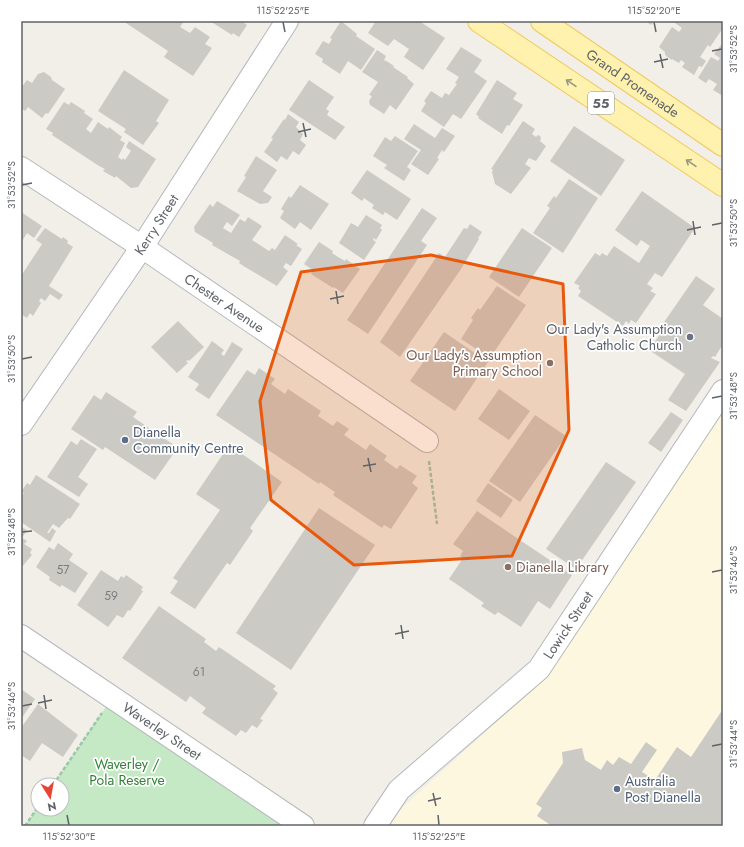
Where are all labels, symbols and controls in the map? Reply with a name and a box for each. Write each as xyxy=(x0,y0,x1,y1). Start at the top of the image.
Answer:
text: 115°52'25"E xyxy=(256,3,310,18)
text: 115°52'20"E xyxy=(627,3,681,18)
text: 31°53'52"S xyxy=(726,24,741,73)
street label: Grand Promenade xyxy=(582,44,683,122)
one-way arrow xyxy=(566,79,577,87)
road number: 55 xyxy=(588,92,614,114)
one-way arrow xyxy=(685,159,696,167)
text: 31°53'52"S xyxy=(4,160,19,209)
street label: Kerry Street xyxy=(129,190,184,259)
text: 31°53'50"S xyxy=(726,198,741,247)
street label: Chester Avenue xyxy=(180,269,268,337)
place label: Our Lady's Assumption Catholic Church xyxy=(546,319,682,355)
marker: Our Lady's Assumption Catholic Church xyxy=(685,332,695,342)
text: 31°53'50"S xyxy=(4,334,19,383)
place label: Our Lady's Assumption Primary School xyxy=(406,345,542,381)
marker: Our Lady's Assumption Primary School xyxy=(545,358,555,368)
text: 31°53'48"S xyxy=(726,371,741,420)
place label: Dianella Community Centre xyxy=(133,422,243,458)
marker: Dianella Community Centre xyxy=(120,435,130,445)
text: 31°53'48"S xyxy=(4,507,19,556)
text: 31°53'46"S xyxy=(726,545,741,594)
place label: Dianella Library xyxy=(516,557,610,577)
house number: 57 xyxy=(56,561,70,579)
marker: Dianella Library xyxy=(503,562,513,572)
house number: 59 xyxy=(104,587,118,605)
street label: Lowick Street xyxy=(538,587,598,663)
house number: 61 xyxy=(193,663,205,681)
text: 31°53'46"S xyxy=(4,681,19,730)
street label: Waverley Street xyxy=(119,697,206,765)
text: 31°53'44"S xyxy=(726,719,741,768)
park label: Waverley / Pola Reserve xyxy=(89,754,165,790)
place label: Australia Post Dianella xyxy=(625,771,701,807)
north arrow xyxy=(30,777,70,817)
marker: Australia Post Dianella xyxy=(612,784,622,794)
text: N xyxy=(46,798,58,816)
text: 115°52'30"E xyxy=(42,829,96,844)
text: 115°52'25"E xyxy=(412,829,466,844)

